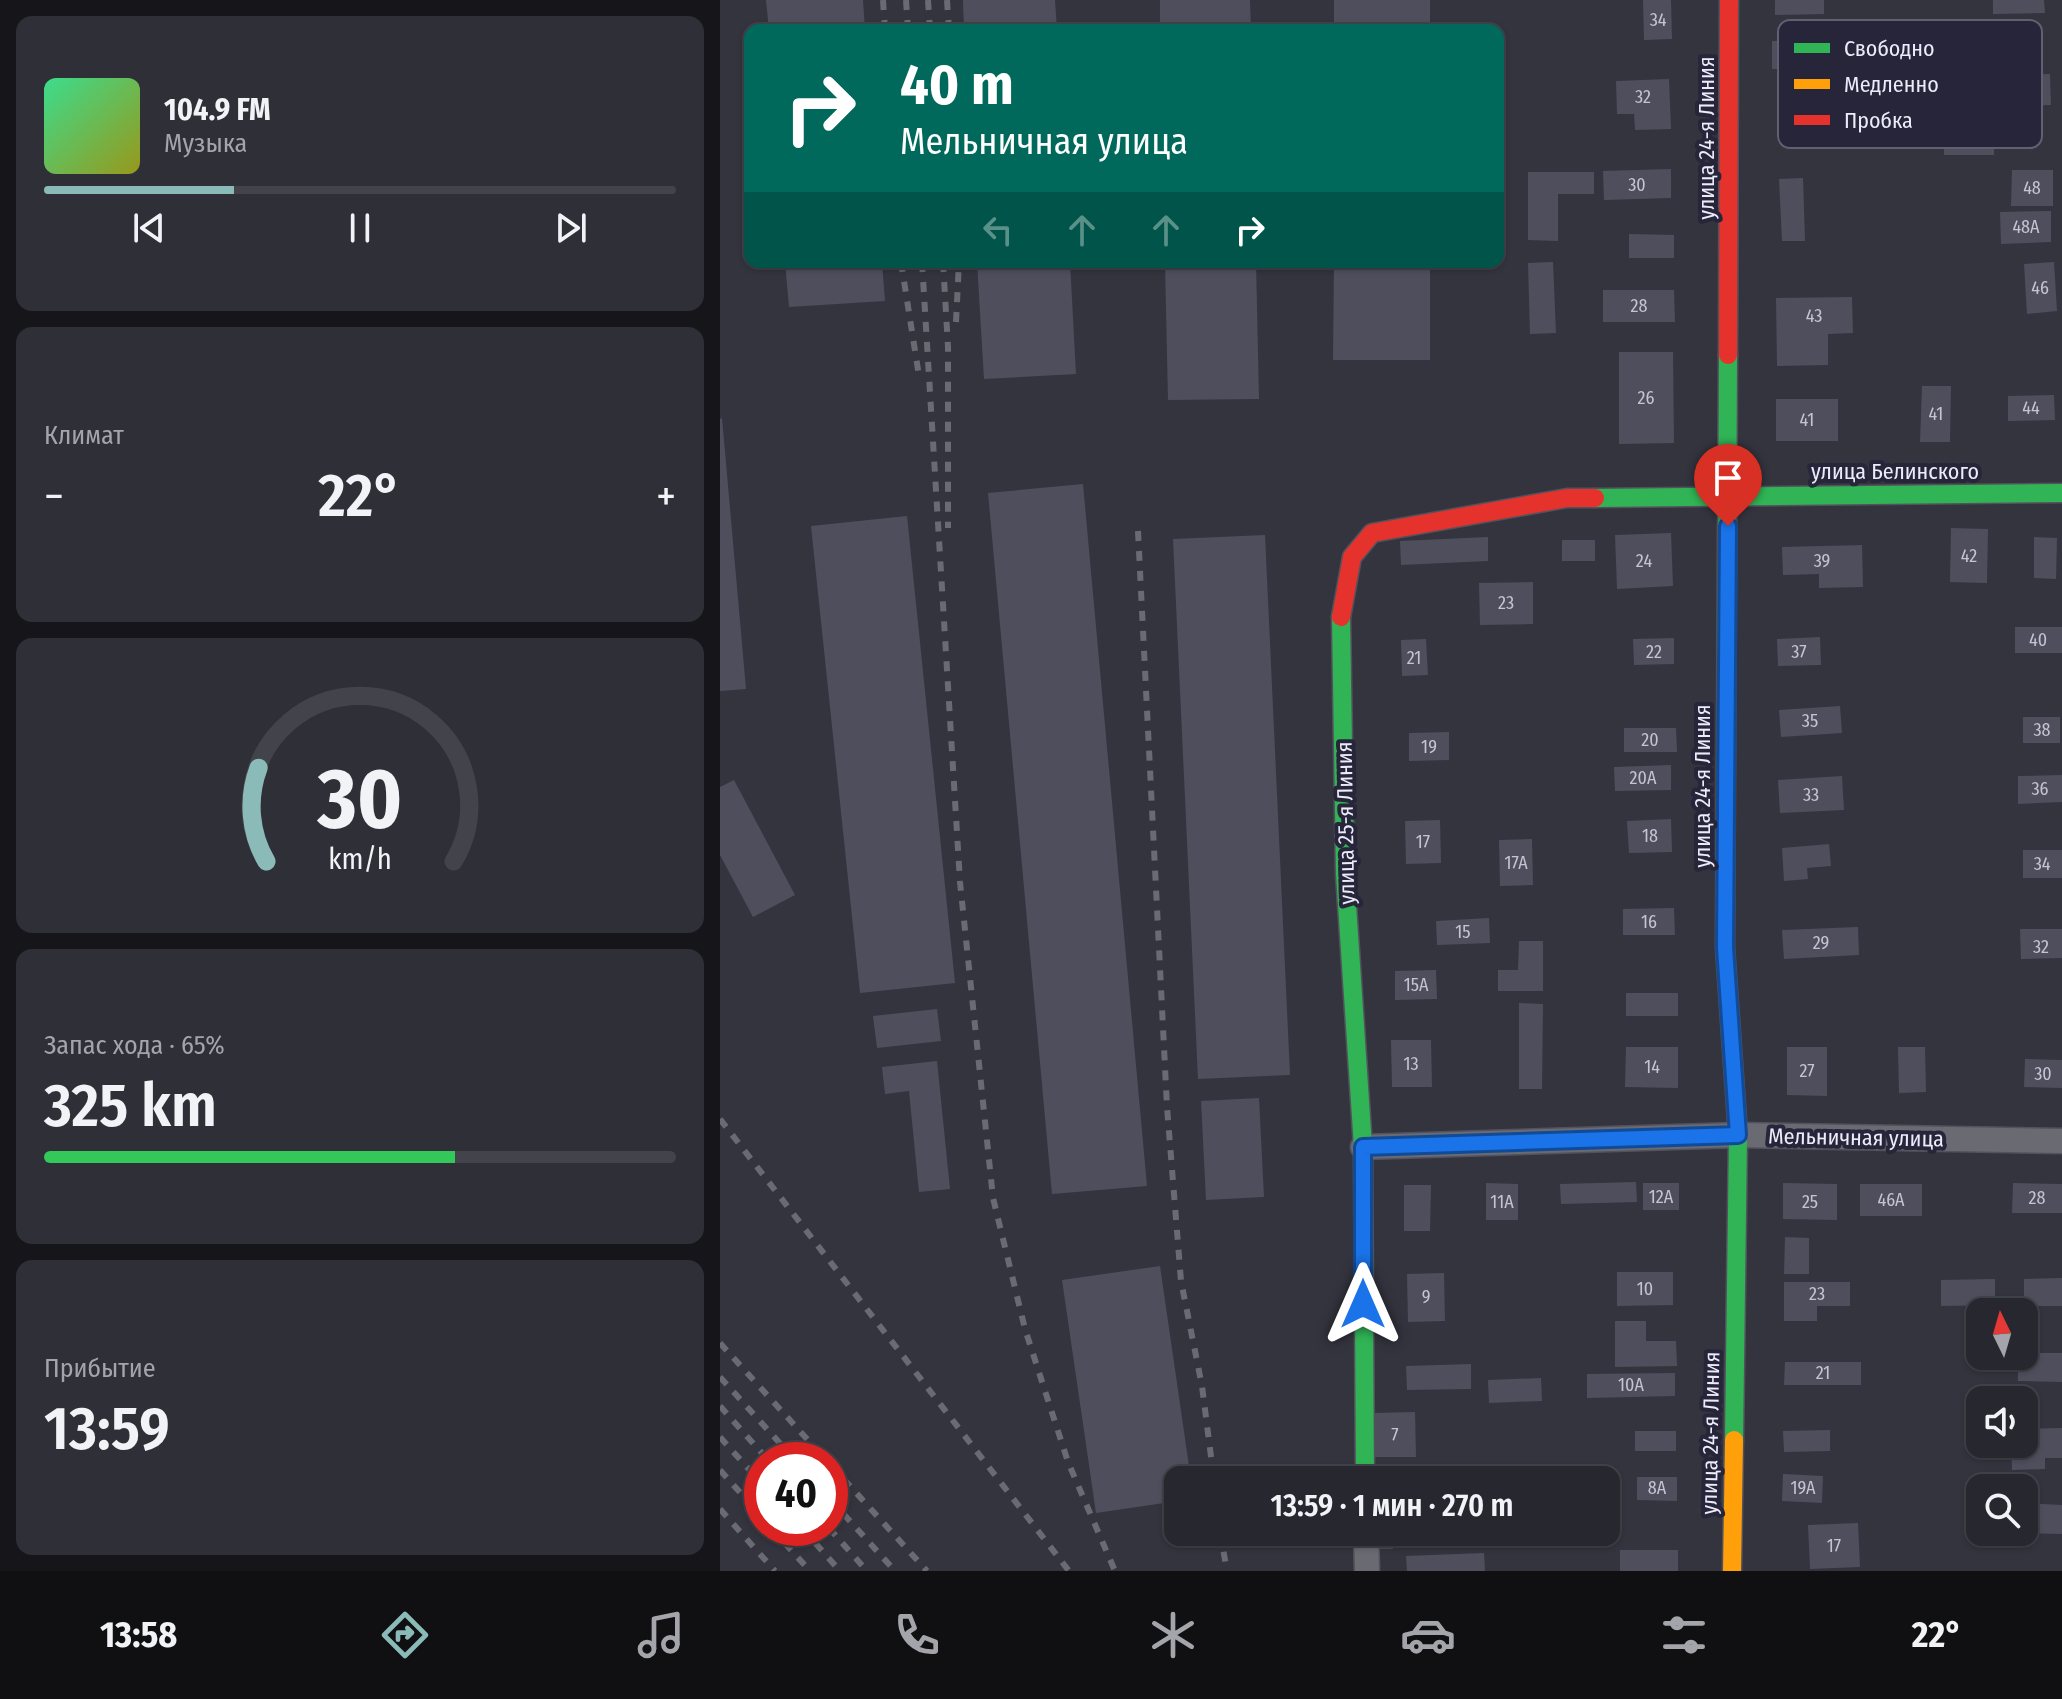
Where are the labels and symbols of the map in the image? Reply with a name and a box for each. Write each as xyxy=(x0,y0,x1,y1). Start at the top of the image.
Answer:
house number: 34 xyxy=(1650,9,1667,31)
legend xyxy=(1778,20,2042,148)
text: Свободно xyxy=(1844,35,1935,62)
street label: улица 24-я Линия xyxy=(1693,56,1720,220)
text: Медленно xyxy=(1844,71,1939,98)
house number: 32 xyxy=(1635,86,1651,108)
text: Пробка xyxy=(1844,107,1913,134)
house number: 30 xyxy=(1628,174,1646,196)
house number: 48 xyxy=(2023,177,2041,199)
house number: 48А xyxy=(2012,216,2040,238)
house number: 46 xyxy=(2031,277,2049,299)
house number: 28 xyxy=(1631,295,1647,317)
house number: 43 xyxy=(1806,305,1822,327)
house number: 26 xyxy=(1638,387,1655,409)
house number: 44 xyxy=(2022,397,2040,419)
house number: 41 xyxy=(1929,403,1943,425)
house number: 41 xyxy=(1800,409,1814,431)
pin xyxy=(1694,444,1762,526)
street label: улица Белинского xyxy=(1811,458,1979,485)
house number: 42 xyxy=(1961,545,1977,567)
house number: 24 xyxy=(1636,550,1652,572)
house number: 39 xyxy=(1814,550,1830,572)
house number: 23 xyxy=(1498,592,1514,614)
house number: 40 xyxy=(2029,629,2047,651)
house number: 22 xyxy=(1646,641,1662,663)
house number: 37 xyxy=(1791,641,1807,663)
house number: 21 xyxy=(1407,647,1421,669)
street label: улица 24-я Линия xyxy=(1689,704,1716,868)
house number: 35 xyxy=(1802,710,1818,732)
house number: 38 xyxy=(2033,719,2051,741)
house number: 20 xyxy=(1641,729,1659,751)
house number: 19 xyxy=(1421,736,1437,758)
street label: улица 25-я Линия xyxy=(1331,741,1360,905)
house number: 20А xyxy=(1630,767,1657,789)
house number: 36 xyxy=(2031,778,2049,800)
house number: 33 xyxy=(1803,784,1819,806)
house number: 18 xyxy=(1642,825,1658,847)
house number: 17 xyxy=(1416,831,1430,853)
house number: 17А xyxy=(1504,852,1528,874)
house number: 34 xyxy=(2034,853,2051,875)
house number: 16 xyxy=(1641,911,1657,933)
house number: 15 xyxy=(1455,921,1471,943)
house number: 29 xyxy=(1813,932,1829,954)
house number: 32 xyxy=(2033,936,2049,958)
house number: 15А xyxy=(1404,974,1429,996)
house number: 13 xyxy=(1403,1053,1419,1075)
house number: 14 xyxy=(1644,1056,1660,1078)
house number: 27 xyxy=(1799,1060,1815,1082)
house number: 30 xyxy=(2034,1063,2052,1085)
street label: Мельничная улица xyxy=(1768,1122,1944,1153)
house number: 12А xyxy=(1649,1186,1674,1208)
house number: 28 xyxy=(2029,1187,2045,1209)
house number: 46А xyxy=(1877,1189,1905,1211)
house number: 11А xyxy=(1490,1191,1514,1213)
house number: 25 xyxy=(1802,1191,1818,1213)
position arrow xyxy=(1321,1262,1405,1346)
house number: 10 xyxy=(1637,1278,1653,1300)
house number: 23 xyxy=(1809,1283,1825,1305)
house number: 9 xyxy=(1422,1286,1430,1308)
north arrow xyxy=(1966,1298,2038,1370)
street label: улица 24-я Линия xyxy=(1696,1351,1725,1515)
house number: 21 xyxy=(1816,1362,1830,1384)
house number: 10А xyxy=(1618,1374,1644,1396)
house number: 7 xyxy=(1391,1424,1399,1446)
speed limit sign: 40 xyxy=(744,1442,848,1546)
house number: 8А xyxy=(1648,1477,1667,1499)
house number: 19А xyxy=(1790,1477,1816,1499)
house number: 17 xyxy=(1827,1535,1841,1557)

